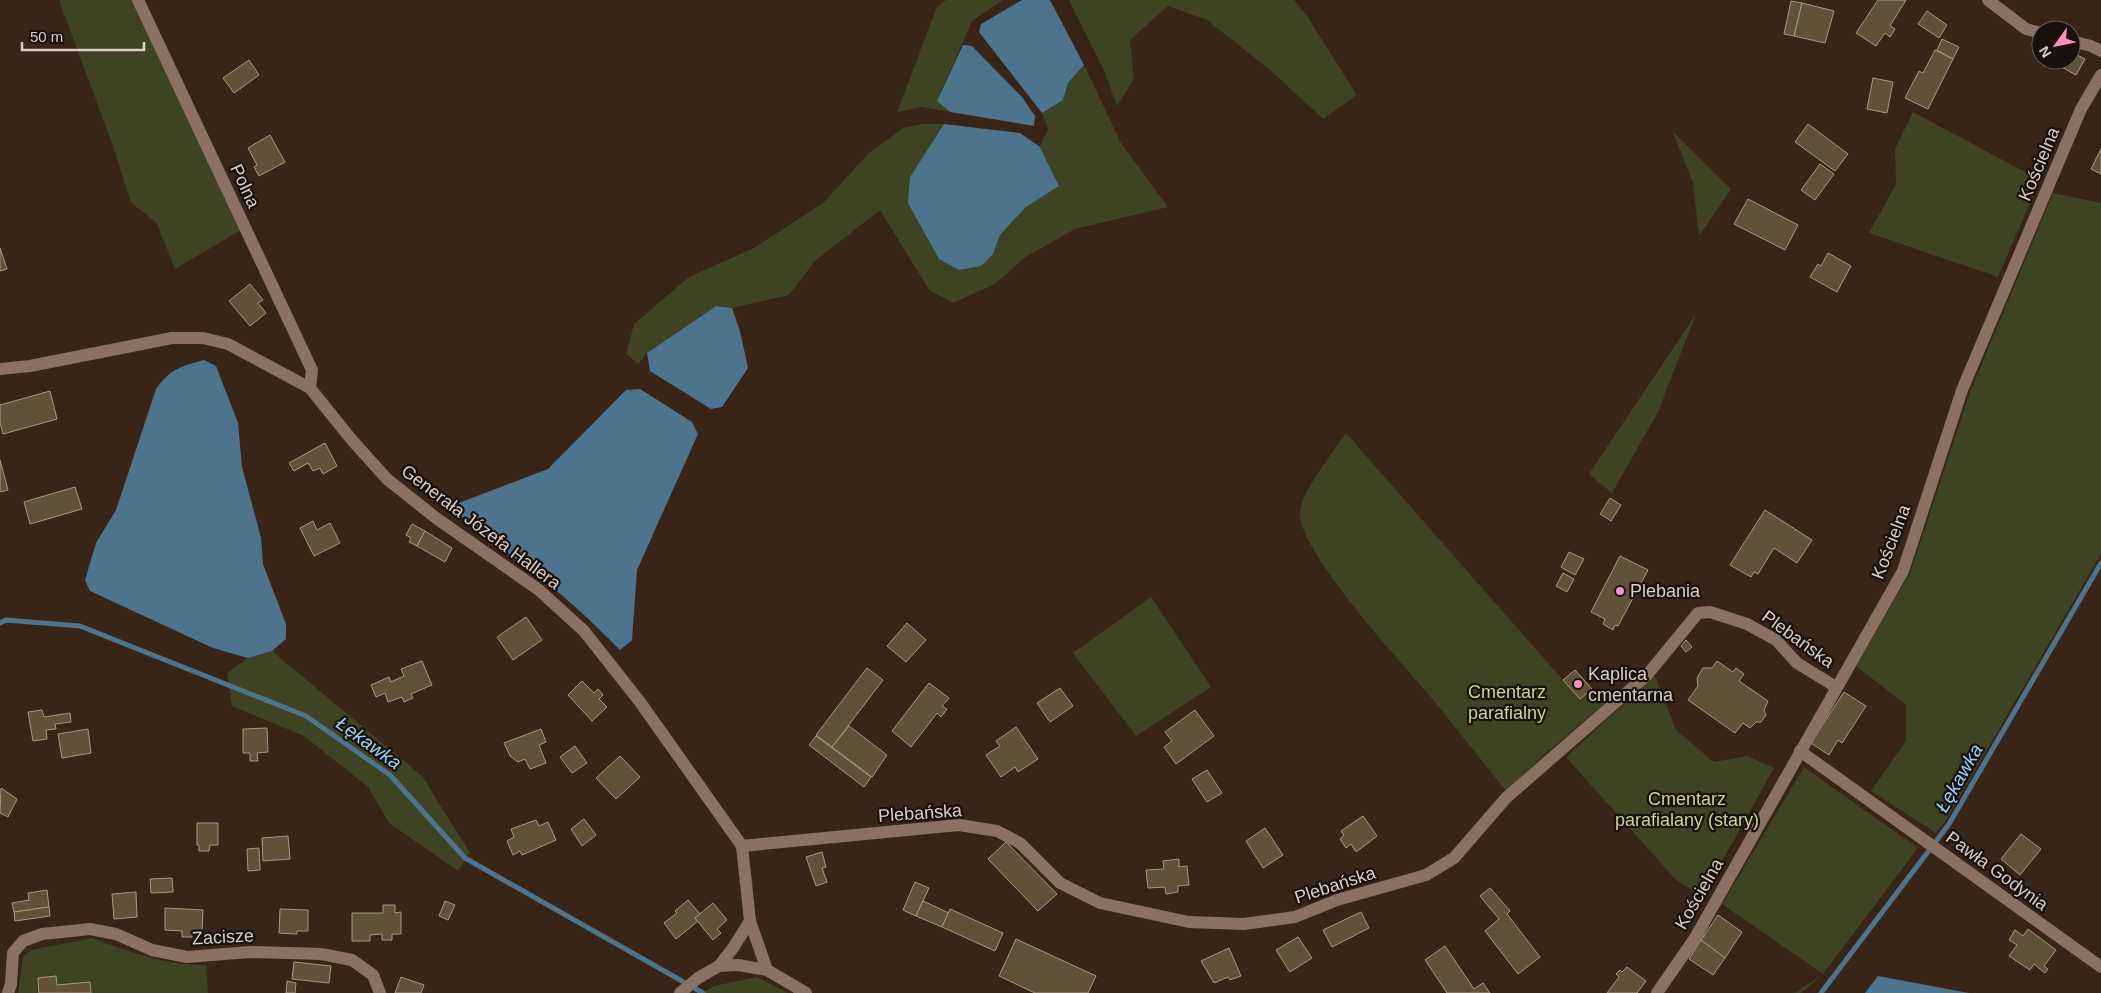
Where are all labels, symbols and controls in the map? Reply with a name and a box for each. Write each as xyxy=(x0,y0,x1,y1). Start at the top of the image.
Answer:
scale bar xyxy=(22,20,145,52)
north arrow xyxy=(2031,20,2081,70)
text: 50 m xyxy=(30,28,63,45)
text: N xyxy=(2036,43,2055,61)
street label: Kościelna xyxy=(2015,123,2064,204)
street label: Polna xyxy=(226,161,264,212)
street label: Generała Józefa Hallera xyxy=(397,461,565,594)
street label: Kościelna xyxy=(1868,501,1915,582)
place label: Plebania xyxy=(1630,581,1701,601)
marker: Plebania xyxy=(1614,585,1626,597)
street label: Plebańska xyxy=(1758,606,1839,672)
place label: Kaplica cmentarna xyxy=(1588,664,1674,705)
marker: Kaplica cmentarna xyxy=(1572,678,1584,690)
park label: Cmentarz parafialny xyxy=(1468,682,1546,723)
water label: Łękawka xyxy=(332,712,406,774)
water label: Łękawka xyxy=(1931,740,1987,816)
park label: Cmentarz parafialany (stary) xyxy=(1615,789,1759,830)
street label: Plebańska xyxy=(877,800,964,826)
street label: Pawła Godynia xyxy=(1942,827,2053,915)
street label: Kościelna xyxy=(1671,854,1728,933)
street label: Plebańska xyxy=(1292,862,1379,907)
street label: Zacisze xyxy=(192,925,254,949)

